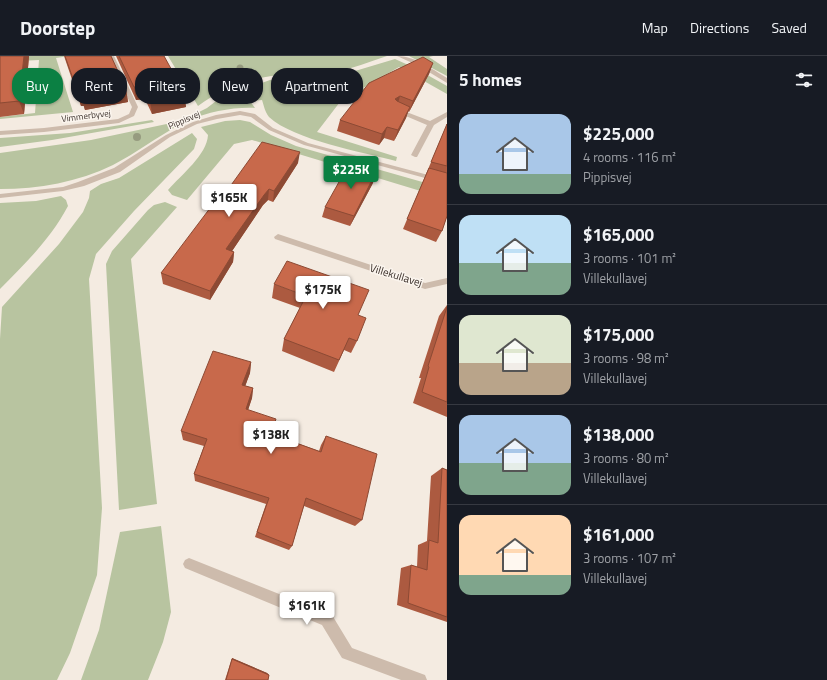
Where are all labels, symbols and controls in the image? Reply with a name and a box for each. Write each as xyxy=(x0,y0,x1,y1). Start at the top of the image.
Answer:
text: Doorstep xyxy=(20,13,95,42)
text: Map xyxy=(642,17,668,38)
text: Directions xyxy=(690,17,749,38)
text: Saved xyxy=(771,17,807,38)
text: 5 homes xyxy=(459,67,522,93)
chip: Buy xyxy=(12,68,63,104)
chip: Rent xyxy=(71,68,127,104)
chip: Filters xyxy=(135,68,200,104)
chip: New xyxy=(208,68,263,104)
chip: Apartment xyxy=(271,68,363,104)
icon: filters xyxy=(793,69,815,91)
street label: Vimmerbyvej xyxy=(60,106,111,125)
street label: Pippisvej xyxy=(166,107,202,132)
text: $225,000 xyxy=(583,121,654,147)
icon: home xyxy=(491,130,539,178)
text: 4 rooms · 116 m² xyxy=(583,147,676,167)
pin: $225K xyxy=(323,156,379,190)
text: $225K xyxy=(333,159,369,179)
text: Pippisvej xyxy=(583,167,632,187)
pin: $165K xyxy=(201,184,257,218)
text: $165K xyxy=(211,187,247,207)
text: $165,000 xyxy=(583,222,654,248)
icon: home xyxy=(491,231,539,279)
text: 3 rooms · 101 m² xyxy=(583,248,676,268)
street label: Villekullavej xyxy=(368,259,424,291)
text: Villekullavej xyxy=(583,268,647,288)
pin: $175K xyxy=(295,276,351,310)
text: $175K xyxy=(305,279,341,299)
text: $175,000 xyxy=(583,322,654,348)
icon: home xyxy=(491,331,539,379)
text: 3 rooms · 98 m² xyxy=(583,348,669,368)
text: Villekullavej xyxy=(583,368,647,388)
pin: $138K xyxy=(243,421,299,455)
text: $138,000 xyxy=(583,422,654,448)
text: $138K xyxy=(253,424,289,444)
icon: home xyxy=(491,431,539,479)
text: 3 rooms · 80 m² xyxy=(583,448,669,468)
text: Villekullavej xyxy=(583,468,647,488)
text: $161,000 xyxy=(583,522,654,548)
icon: home xyxy=(491,531,539,579)
text: 3 rooms · 107 m² xyxy=(583,548,676,568)
text: Villekullavej xyxy=(583,568,647,588)
pin: $161K xyxy=(279,592,335,626)
text: $161K xyxy=(289,595,325,615)

